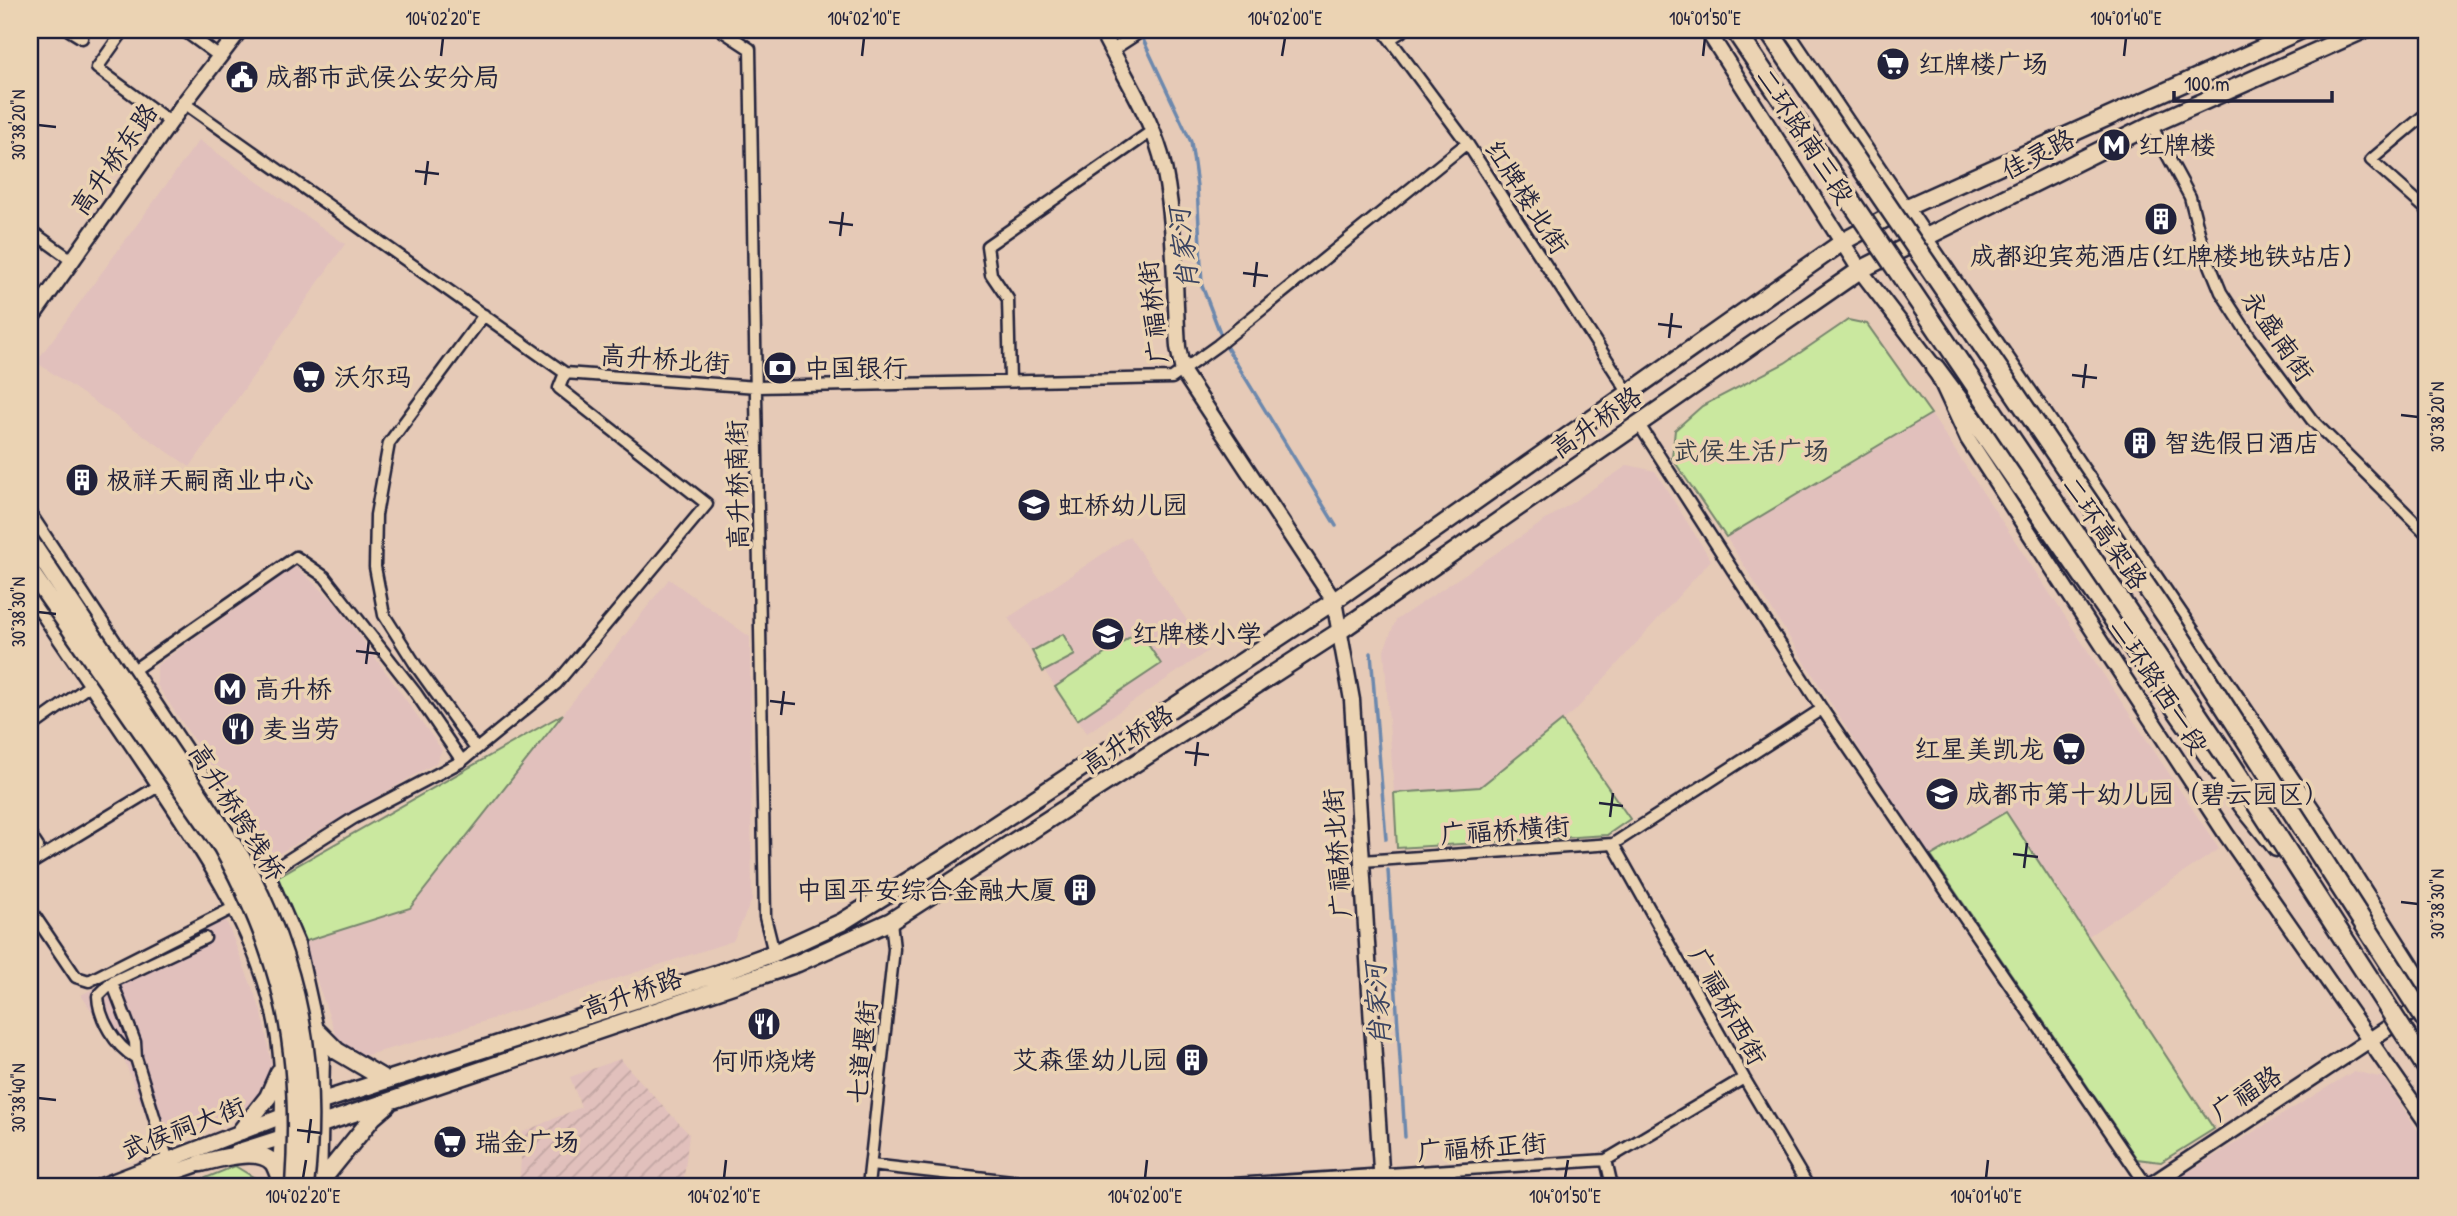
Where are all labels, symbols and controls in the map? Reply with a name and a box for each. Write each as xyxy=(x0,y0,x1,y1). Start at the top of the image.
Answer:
text: 104°02'20"E xyxy=(406,6,480,31)
text: 104°02'10"E xyxy=(828,6,901,31)
text: 104°02'00"E xyxy=(1248,6,1322,31)
text: 104°01'50"E xyxy=(1669,6,1741,31)
text: 104°01'40"E xyxy=(2090,6,2162,31)
supermarket icon: 红牌楼广场 xyxy=(1874,45,1912,83)
place label: 红牌楼广场 xyxy=(1918,46,2048,81)
public building icon: 成都市武侯公安分局 xyxy=(223,58,261,96)
place label: 成都市武侯公安分局 xyxy=(266,59,500,94)
scale bar xyxy=(2174,60,2331,104)
street label: 二环路南三段 xyxy=(1748,61,1863,211)
text: 100 m xyxy=(2184,69,2230,98)
text: 30°38'20"N xyxy=(6,90,31,160)
street label: 高升桥东路 xyxy=(62,95,165,222)
street label: 佳灵路 xyxy=(1995,120,2080,187)
metro station icon: 红牌楼 xyxy=(2095,126,2133,164)
place label: 红牌楼 xyxy=(2138,127,2216,162)
street label: 红牌楼北街 xyxy=(1477,133,1578,261)
building icon: 成都迎宾苑酒店(红牌楼地铁站店) xyxy=(2142,200,2180,238)
water label: 肖家河 xyxy=(1159,201,1207,293)
place label: 成都迎宾苑酒店(红牌楼地铁站店) xyxy=(1970,238,2352,273)
street label: 广福桥街 xyxy=(1130,259,1175,366)
street label: 永盛南街 xyxy=(2234,283,2323,388)
street label: 高升桥北街 xyxy=(599,337,731,380)
bank icon: 中国银行 xyxy=(761,349,799,387)
place label: 中国银行 xyxy=(804,350,908,385)
supermarket icon: 沃尔玛 xyxy=(290,358,328,396)
place label: 沃尔玛 xyxy=(334,359,412,394)
street label: 高升桥路 xyxy=(1543,377,1648,466)
text: 30°38'20"N xyxy=(2425,382,2450,452)
street label: 高升桥南街 xyxy=(718,420,755,550)
building icon: 智选假日酒店 xyxy=(2121,424,2159,462)
place label: 智选假日酒店 xyxy=(2164,425,2320,460)
park label: 武侯生活广场 xyxy=(1673,433,1829,468)
building icon: 极祥天嗣商业中心 xyxy=(63,461,101,499)
place label: 极祥天嗣商业中心 xyxy=(106,462,314,497)
street label: 二环高架路 xyxy=(2055,469,2156,596)
school or university icon: 虹桥幼儿园 xyxy=(1015,486,1053,524)
place label: 虹桥幼儿园 xyxy=(1058,487,1188,522)
text: 30°38'30"N xyxy=(6,577,31,647)
street label: 二环路西一段 xyxy=(2102,611,2217,761)
school or university icon: 红牌楼小学 xyxy=(1089,615,1127,653)
place label: 红牌楼小学 xyxy=(1132,616,1262,651)
metro station icon: 高升桥 xyxy=(211,670,249,708)
place label: 高升桥 xyxy=(254,671,332,706)
street label: 高升桥路 xyxy=(1074,696,1180,782)
restaurant icon: 麦当劳 xyxy=(219,710,257,748)
place label: 麦当劳 xyxy=(262,711,340,746)
supermarket icon: 红星美凯龙 xyxy=(2050,730,2088,768)
place label: 红星美凯龙 xyxy=(1914,731,2044,766)
street label: 高升桥跨线桥 xyxy=(181,736,294,887)
school or university icon: 成都市第十幼儿园（碧云园区） xyxy=(1923,775,1961,813)
place label: 成都市第十幼儿园（碧云园区） xyxy=(1966,776,2330,811)
street label: 广福桥北街 xyxy=(1315,787,1358,919)
street label: 广福桥横街 xyxy=(1439,808,1571,851)
text: 30°38'30"N xyxy=(2425,869,2450,939)
building icon: 中国平安综合金融大厦 xyxy=(1061,871,1099,909)
place label: 中国平安综合金融大厦 xyxy=(796,872,1056,907)
street label: 广福桥西街 xyxy=(1682,940,1775,1071)
water label: 肖家河 xyxy=(1355,958,1399,1048)
street label: 高升桥路 xyxy=(577,959,687,1026)
street label: 七道堰街 xyxy=(839,998,884,1105)
restaurant icon: 何师烧烤 xyxy=(745,1005,783,1043)
building icon: 艾森堡幼儿园 xyxy=(1173,1041,1211,1079)
place label: 艾森堡幼儿园 xyxy=(1012,1042,1168,1077)
place label: 何师烧烤 xyxy=(712,1043,816,1078)
street label: 广福路 xyxy=(2203,1057,2288,1129)
text: 30°38'40"N xyxy=(6,1064,31,1132)
street label: 武侯祠大街 xyxy=(116,1088,250,1167)
supermarket icon: 瑞金广场 xyxy=(431,1123,469,1161)
place label: 瑞金广场 xyxy=(475,1124,579,1159)
street label: 广福桥正街 xyxy=(1416,1125,1548,1168)
text: 104°02'20"E xyxy=(266,1184,340,1209)
text: 104°02'10"E xyxy=(688,1184,761,1209)
text: 104°02'00"E xyxy=(1108,1184,1182,1209)
text: 104°01'50"E xyxy=(1529,1184,1601,1209)
text: 104°01'40"E xyxy=(1950,1184,2022,1209)

